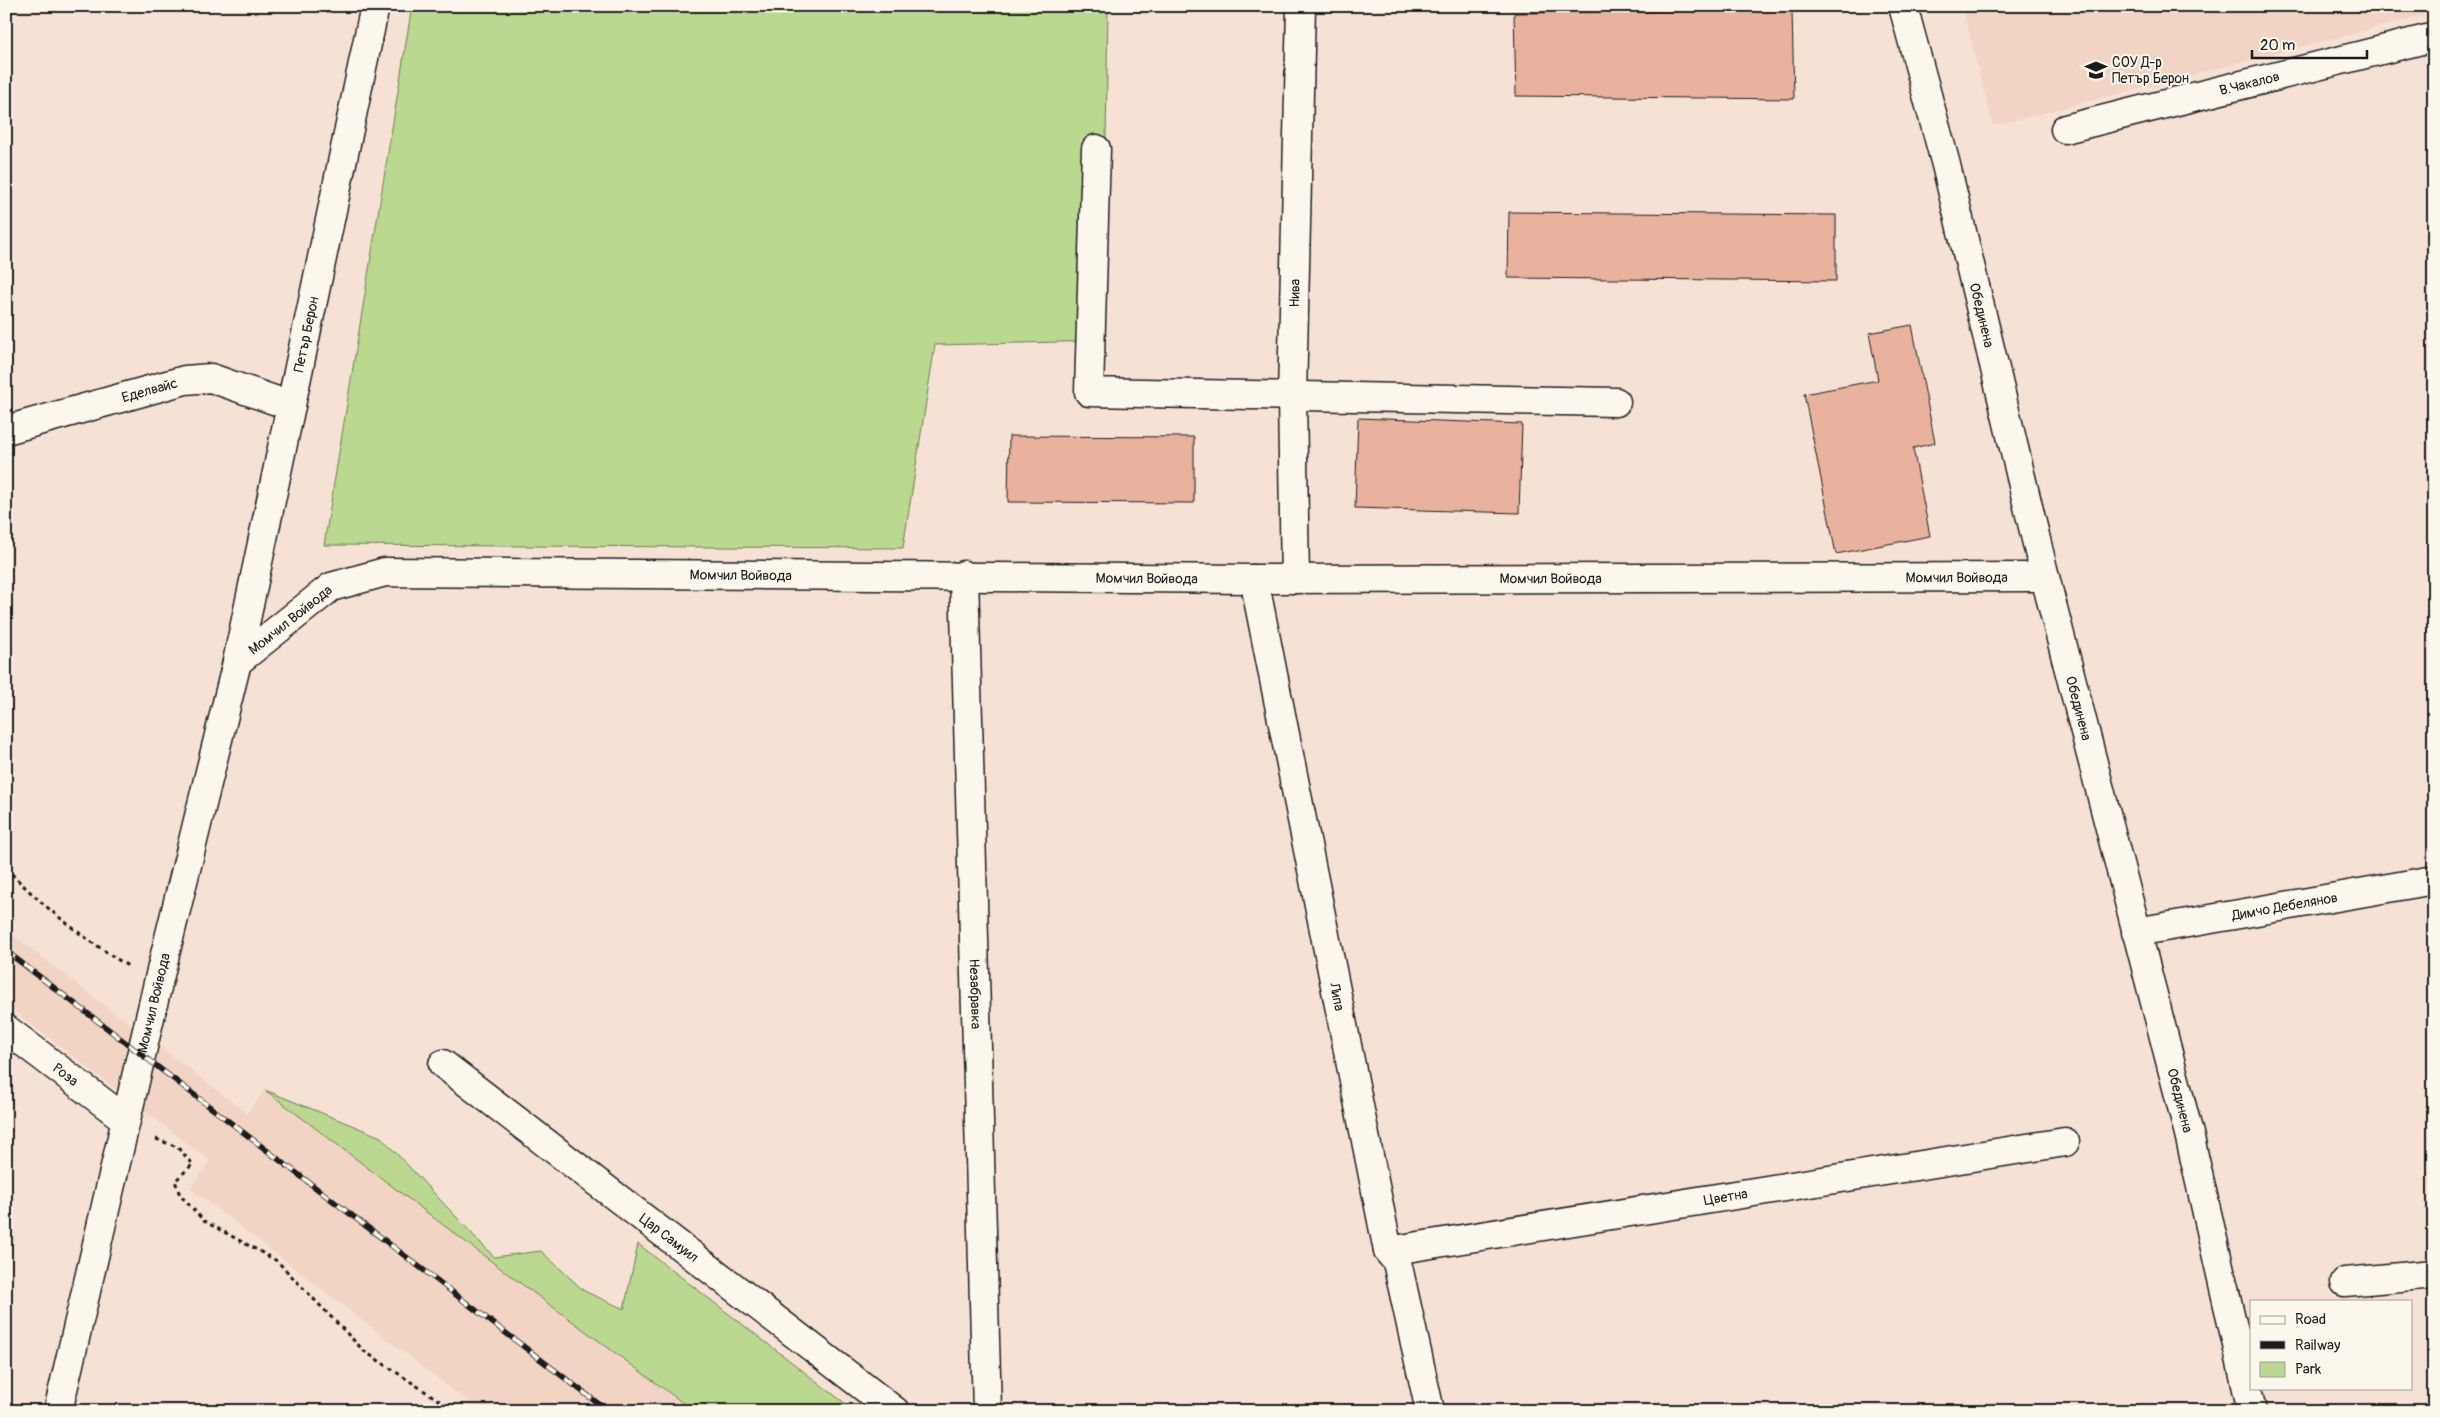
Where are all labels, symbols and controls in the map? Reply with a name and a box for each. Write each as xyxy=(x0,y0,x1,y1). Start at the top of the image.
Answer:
scale bar xyxy=(2252,28,2368,60)
text: 20 m xyxy=(2260,36,2295,55)
place label: СОУ Д-р Петър Берон xyxy=(2112,54,2189,87)
school or university icon: СОУ Д-р Петър Берон xyxy=(2083,57,2109,83)
street label: В.Чакалов xyxy=(2217,67,2281,99)
street label: Нива xyxy=(1286,279,1303,308)
street label: Обединена xyxy=(1966,281,1998,349)
street label: Петър Берон xyxy=(290,295,322,374)
street label: Еделвайс xyxy=(120,374,179,406)
street label: Момчил Войвода xyxy=(690,566,792,584)
street label: Момчил Войвода xyxy=(1096,569,1198,587)
street label: Момчил Войвода xyxy=(1906,569,2008,586)
street label: Момчил Войвода xyxy=(1500,570,1602,587)
street label: Момчил Войвода xyxy=(245,581,335,658)
street label: Обединена xyxy=(2062,674,2095,742)
street label: Димчо Дебелянов xyxy=(2230,888,2339,924)
street label: Момчил Войвода xyxy=(133,951,174,1055)
street label: Незабравка xyxy=(966,958,985,1029)
street label: Липа xyxy=(1326,980,1348,1012)
street label: Роза xyxy=(50,1059,82,1089)
street label: Обединена xyxy=(2164,1066,2197,1134)
street label: Цветна xyxy=(1702,1185,1749,1209)
street label: Цар Самуил xyxy=(636,1209,702,1266)
legend xyxy=(2250,1300,2412,1390)
text: Road xyxy=(2295,1310,2326,1329)
text: Railway xyxy=(2295,1336,2341,1355)
text: Park xyxy=(2295,1360,2322,1379)

